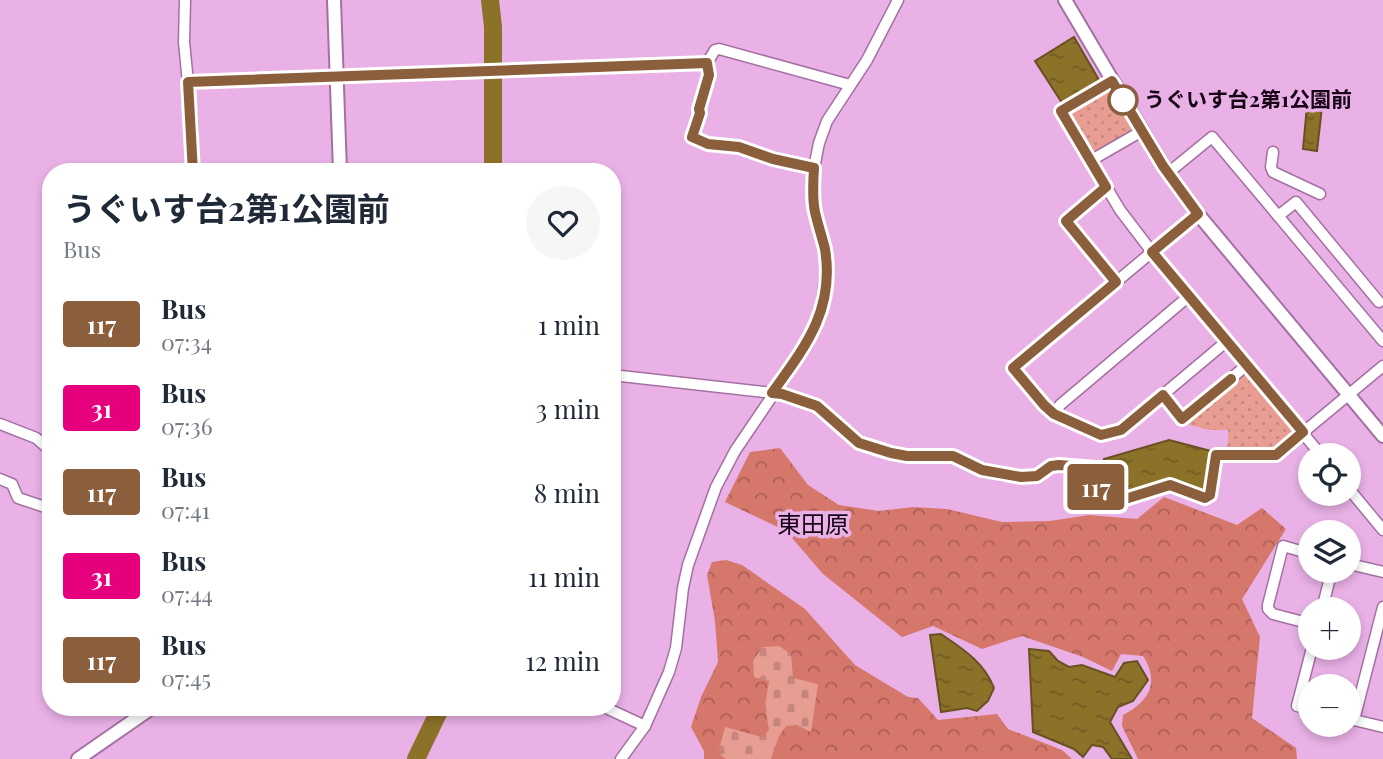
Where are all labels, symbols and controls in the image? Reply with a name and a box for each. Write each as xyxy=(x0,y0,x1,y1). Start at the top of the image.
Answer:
place label: うぐいす台2第1公園前 xyxy=(1144,84,1352,112)
marker: うぐいす台2第1公園前 xyxy=(1108,85,1138,115)
text: うぐいす台2第1公園前 xyxy=(63,185,390,229)
button: heart xyxy=(526,186,600,260)
text: Bus xyxy=(63,233,101,264)
text: Bus xyxy=(161,291,206,326)
text: 1 min xyxy=(538,307,600,342)
text: 117 xyxy=(87,308,116,340)
text: 07:34 xyxy=(161,326,212,357)
text: Bus xyxy=(161,375,206,410)
text: 3 min xyxy=(536,391,600,426)
text: 31 xyxy=(91,392,112,424)
text: 07:36 xyxy=(161,410,213,441)
map controls xyxy=(1298,443,1361,737)
button: locate xyxy=(1298,443,1361,506)
text: Bus xyxy=(161,459,206,494)
line badge: 117 xyxy=(1056,464,1136,510)
text: 117 xyxy=(1081,471,1111,503)
text: 8 min xyxy=(534,475,600,510)
text: 117 xyxy=(87,476,116,508)
text: 07:41 xyxy=(161,494,210,525)
district label: 東田原 xyxy=(777,507,849,539)
button: layers xyxy=(1298,520,1361,583)
text: Bus xyxy=(161,543,206,578)
text: 11 min xyxy=(528,559,600,594)
text: 31 xyxy=(91,560,112,592)
text: 07:44 xyxy=(161,578,213,609)
button: + xyxy=(1298,597,1361,660)
text: Bus xyxy=(161,627,206,662)
text: 12 min xyxy=(525,643,600,678)
text: 117 xyxy=(87,644,116,676)
text: 07:45 xyxy=(161,662,211,693)
button: − xyxy=(1298,674,1361,737)

